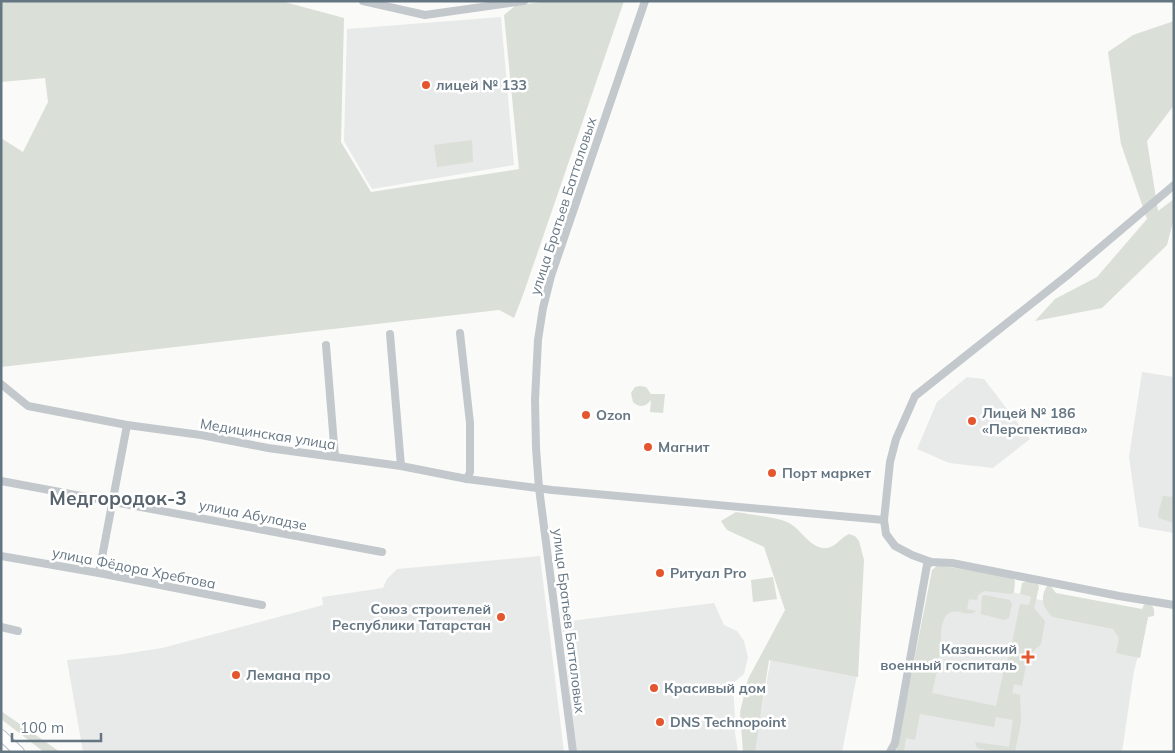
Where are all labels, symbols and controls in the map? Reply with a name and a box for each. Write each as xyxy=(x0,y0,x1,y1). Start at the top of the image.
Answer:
place label: лицей № 133 xyxy=(436,76,527,94)
marker: лицей № 133 xyxy=(420,79,432,91)
street label: улица Братьев Батталовых xyxy=(526,114,600,297)
place label: Лицей № 186 «Перспектива» xyxy=(982,404,1088,438)
place label: Ozon xyxy=(596,406,631,424)
marker: Ozon xyxy=(580,409,592,421)
street label: Медицинская улица xyxy=(199,414,337,454)
marker: Лицей № 186 «Перспектива» xyxy=(966,415,978,427)
place label: Магнит xyxy=(658,438,710,456)
marker: Магнит xyxy=(642,441,654,453)
place label: Порт маркет xyxy=(782,464,871,482)
marker: Порт маркет xyxy=(766,467,778,479)
district label: Медгородок-3 xyxy=(49,486,187,510)
street label: улица Абуладзе xyxy=(197,496,309,534)
street label: улица Братьев Батталовых xyxy=(549,528,589,715)
street label: улица Фёдора Хребтова xyxy=(51,543,217,593)
place label: Ритуал Pro xyxy=(670,564,746,582)
marker: Ритуал Pro xyxy=(654,567,666,579)
place label: Союз строителей Республики Татарстан xyxy=(332,600,491,634)
marker: Союз строителей Республики Татарстан xyxy=(495,611,507,623)
place label: Казанский военный госпиталь xyxy=(880,640,1017,674)
marker: Казанский военный госпиталь xyxy=(1021,650,1035,664)
place label: Лемана про xyxy=(246,666,331,684)
marker: Лемана про xyxy=(230,669,242,681)
place label: Красивый дом xyxy=(664,679,766,697)
marker: Красивый дом xyxy=(648,682,660,694)
scale bar xyxy=(12,710,101,742)
place label: DNS Technopoint xyxy=(670,713,787,731)
marker: DNS Technopoint xyxy=(654,716,666,728)
text: 100 m xyxy=(20,718,64,737)

